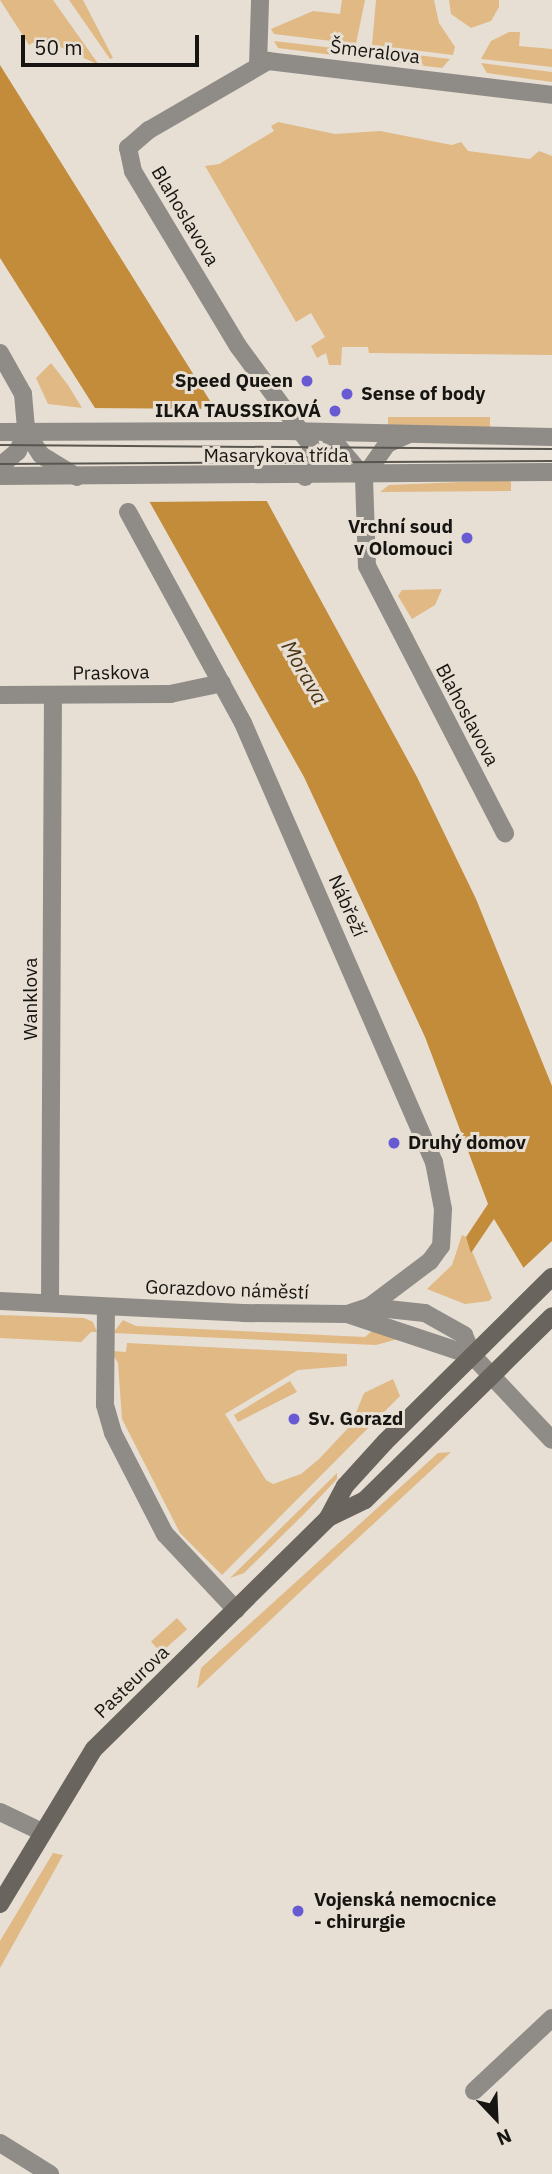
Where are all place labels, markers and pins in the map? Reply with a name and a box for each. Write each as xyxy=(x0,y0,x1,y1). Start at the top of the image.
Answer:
place label: Speed Queen xyxy=(175,370,293,392)
marker: Speed Queen xyxy=(299,373,315,389)
place label: Sense of body xyxy=(361,383,486,405)
marker: Sense of body xyxy=(339,386,355,402)
place label: ILKA TAUSSIKOVÁ xyxy=(155,400,321,422)
marker: ILKA TAUSSIKOVÁ xyxy=(327,403,343,419)
place label: Vrchní soud v Olomouci xyxy=(348,516,453,560)
marker: Vrchní soud v Olomouci xyxy=(459,530,475,546)
place label: Druhý domov xyxy=(408,1132,526,1154)
marker: Druhý domov xyxy=(386,1135,402,1151)
place label: Sv. Gorazd xyxy=(308,1408,403,1430)
marker: Sv. Gorazd xyxy=(286,1411,302,1427)
place label: Vojenská nemocnice - chirurgie xyxy=(314,1889,496,1933)
marker: Vojenská nemocnice - chirurgie xyxy=(288,1901,308,1921)

